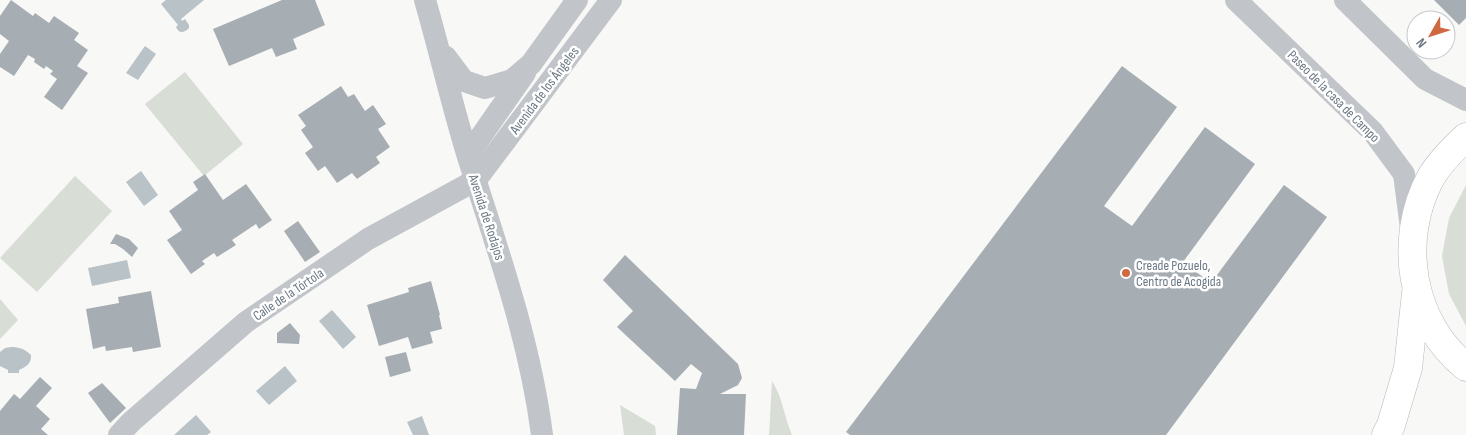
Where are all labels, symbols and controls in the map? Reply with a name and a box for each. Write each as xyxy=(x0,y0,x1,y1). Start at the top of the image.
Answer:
north arrow xyxy=(1406,10,1456,60)
text: N xyxy=(1412,35,1430,51)
street label: Avenida de los Ángeles xyxy=(505,43,583,138)
street label: Paseo de la casa de Campo xyxy=(1284,47,1383,146)
street label: Avenida de Rodajos xyxy=(464,171,508,262)
place label: Creade Pozuelo, Centro de Acogida xyxy=(1136,257,1221,290)
street label: Calle de la Tórtola xyxy=(250,265,327,324)
marker: Creade Pozuelo, Centro de Acogida xyxy=(1120,267,1132,279)

